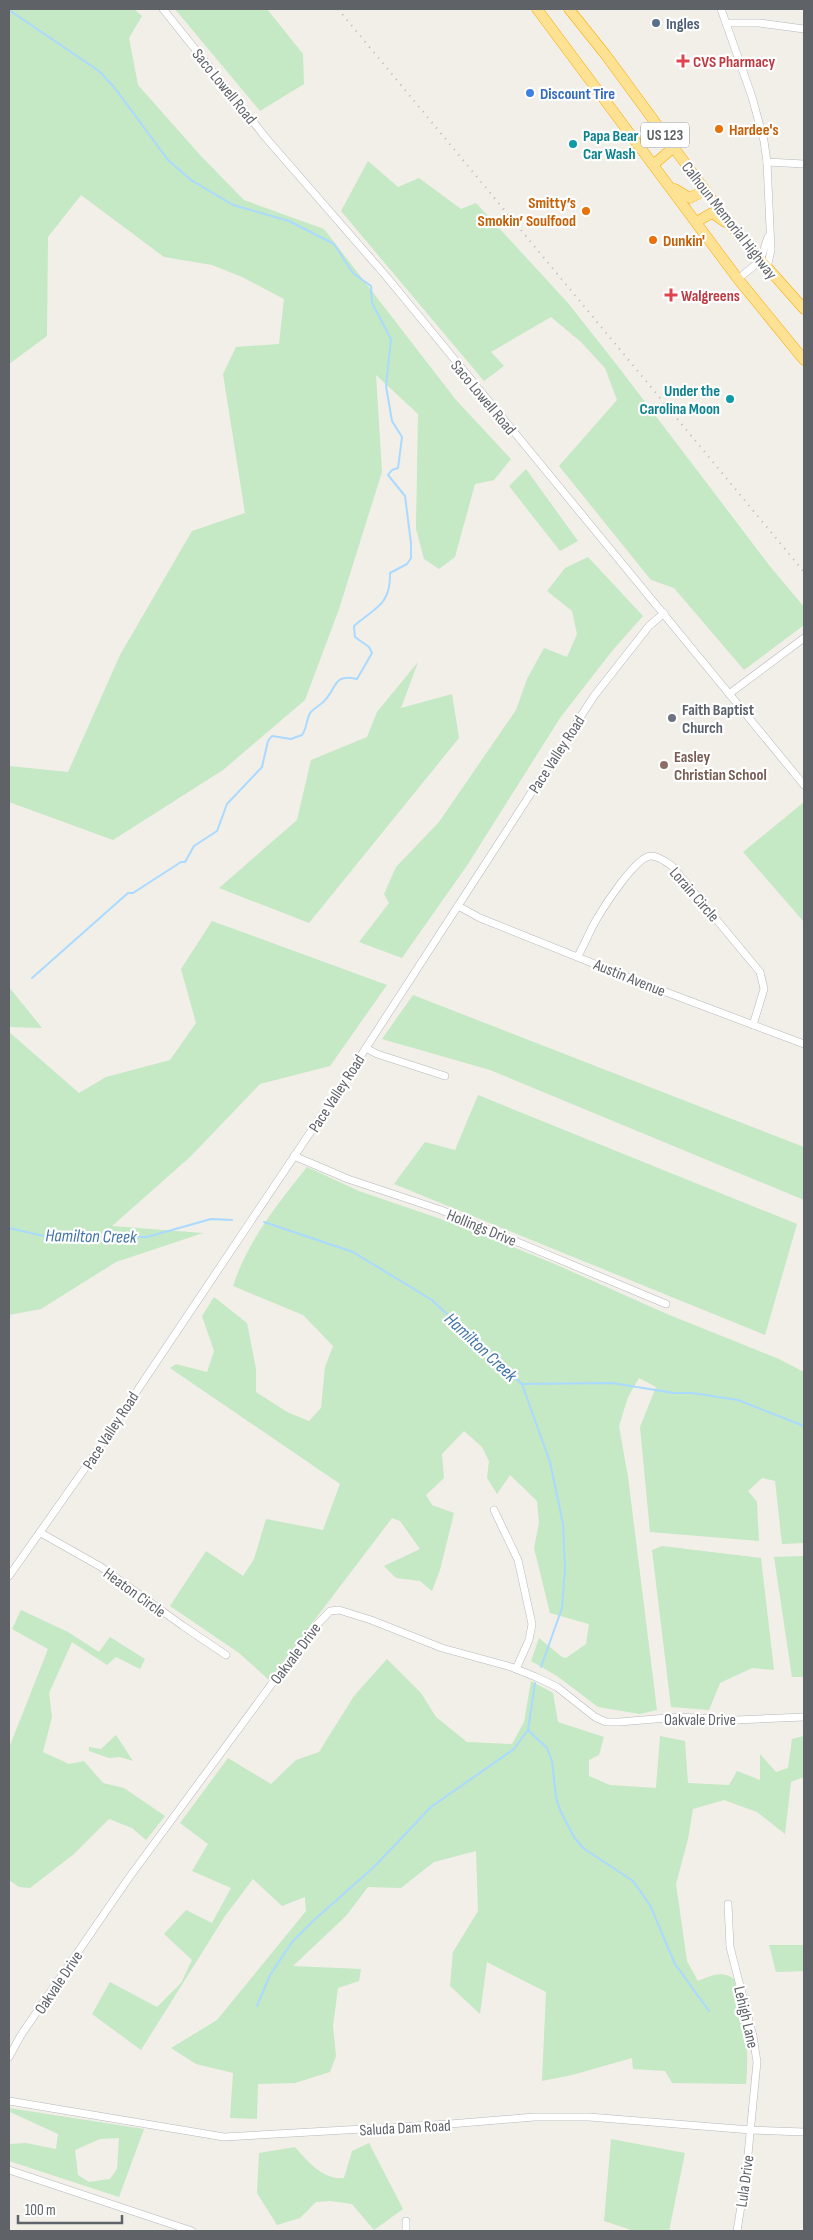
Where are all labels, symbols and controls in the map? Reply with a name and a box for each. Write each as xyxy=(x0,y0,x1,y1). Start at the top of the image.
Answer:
place label: Ingles xyxy=(666,15,700,34)
marker: Ingles xyxy=(650,17,662,29)
street label: Saco Lowell Road xyxy=(188,45,260,128)
place label: CVS Pharmacy xyxy=(693,53,775,72)
marker: CVS Pharmacy xyxy=(677,55,689,67)
place label: Discount Tire xyxy=(540,85,615,104)
marker: Discount Tire xyxy=(524,87,536,99)
place label: Hardee's xyxy=(729,121,779,140)
road number: US 123 xyxy=(641,122,689,148)
marker: Hardee's xyxy=(713,123,725,135)
place label: Papa Bear Car Wash xyxy=(583,127,639,164)
marker: Papa Bear Car Wash xyxy=(567,138,579,150)
street label: Calhoun Memorial Highway xyxy=(677,158,781,283)
place label: Smitty’s Smokin’ Soulfood xyxy=(478,194,576,231)
marker: Smitty’s Smokin’ Soulfood xyxy=(580,205,592,217)
place label: Dunkin' xyxy=(663,232,705,251)
marker: Dunkin' xyxy=(647,234,659,246)
place label: Walgreens xyxy=(681,287,740,306)
marker: Walgreens xyxy=(665,289,677,301)
street label: Saco Lowell Road xyxy=(446,357,519,439)
place label: Under the Carolina Moon xyxy=(640,382,720,419)
marker: Under the Carolina Moon xyxy=(724,393,736,405)
place label: Faith Baptist Church xyxy=(682,701,754,738)
marker: Faith Baptist Church xyxy=(666,712,678,724)
street label: Pace Valley Road xyxy=(525,713,589,797)
place label: Easley Christian School xyxy=(674,748,767,785)
marker: Easley Christian School xyxy=(658,759,670,771)
street label: Lorain Circle xyxy=(665,864,723,926)
street label: Austin Avenue xyxy=(590,955,668,1001)
street label: Pace Valley Road xyxy=(305,1052,369,1136)
street label: Hollings Drive xyxy=(444,1206,519,1251)
water label: Hamilton Creek xyxy=(45,1225,138,1248)
water label: Hamilton Creek xyxy=(440,1309,522,1387)
street label: Pace Valley Road xyxy=(79,1389,143,1473)
street label: Heaton Circle xyxy=(99,1564,169,1622)
street label: Oakvale Drive xyxy=(267,1619,325,1688)
street label: Oakvale Drive xyxy=(664,1711,736,1730)
street label: Oakvale Drive xyxy=(31,1948,87,2018)
street label: Lehigh Lane xyxy=(729,1984,762,2050)
street label: Saluda Dam Road xyxy=(359,2117,451,2140)
street label: Lula Drive xyxy=(732,2154,759,2208)
scale bar xyxy=(18,2192,121,2224)
text: 100 m xyxy=(25,2201,56,2220)

